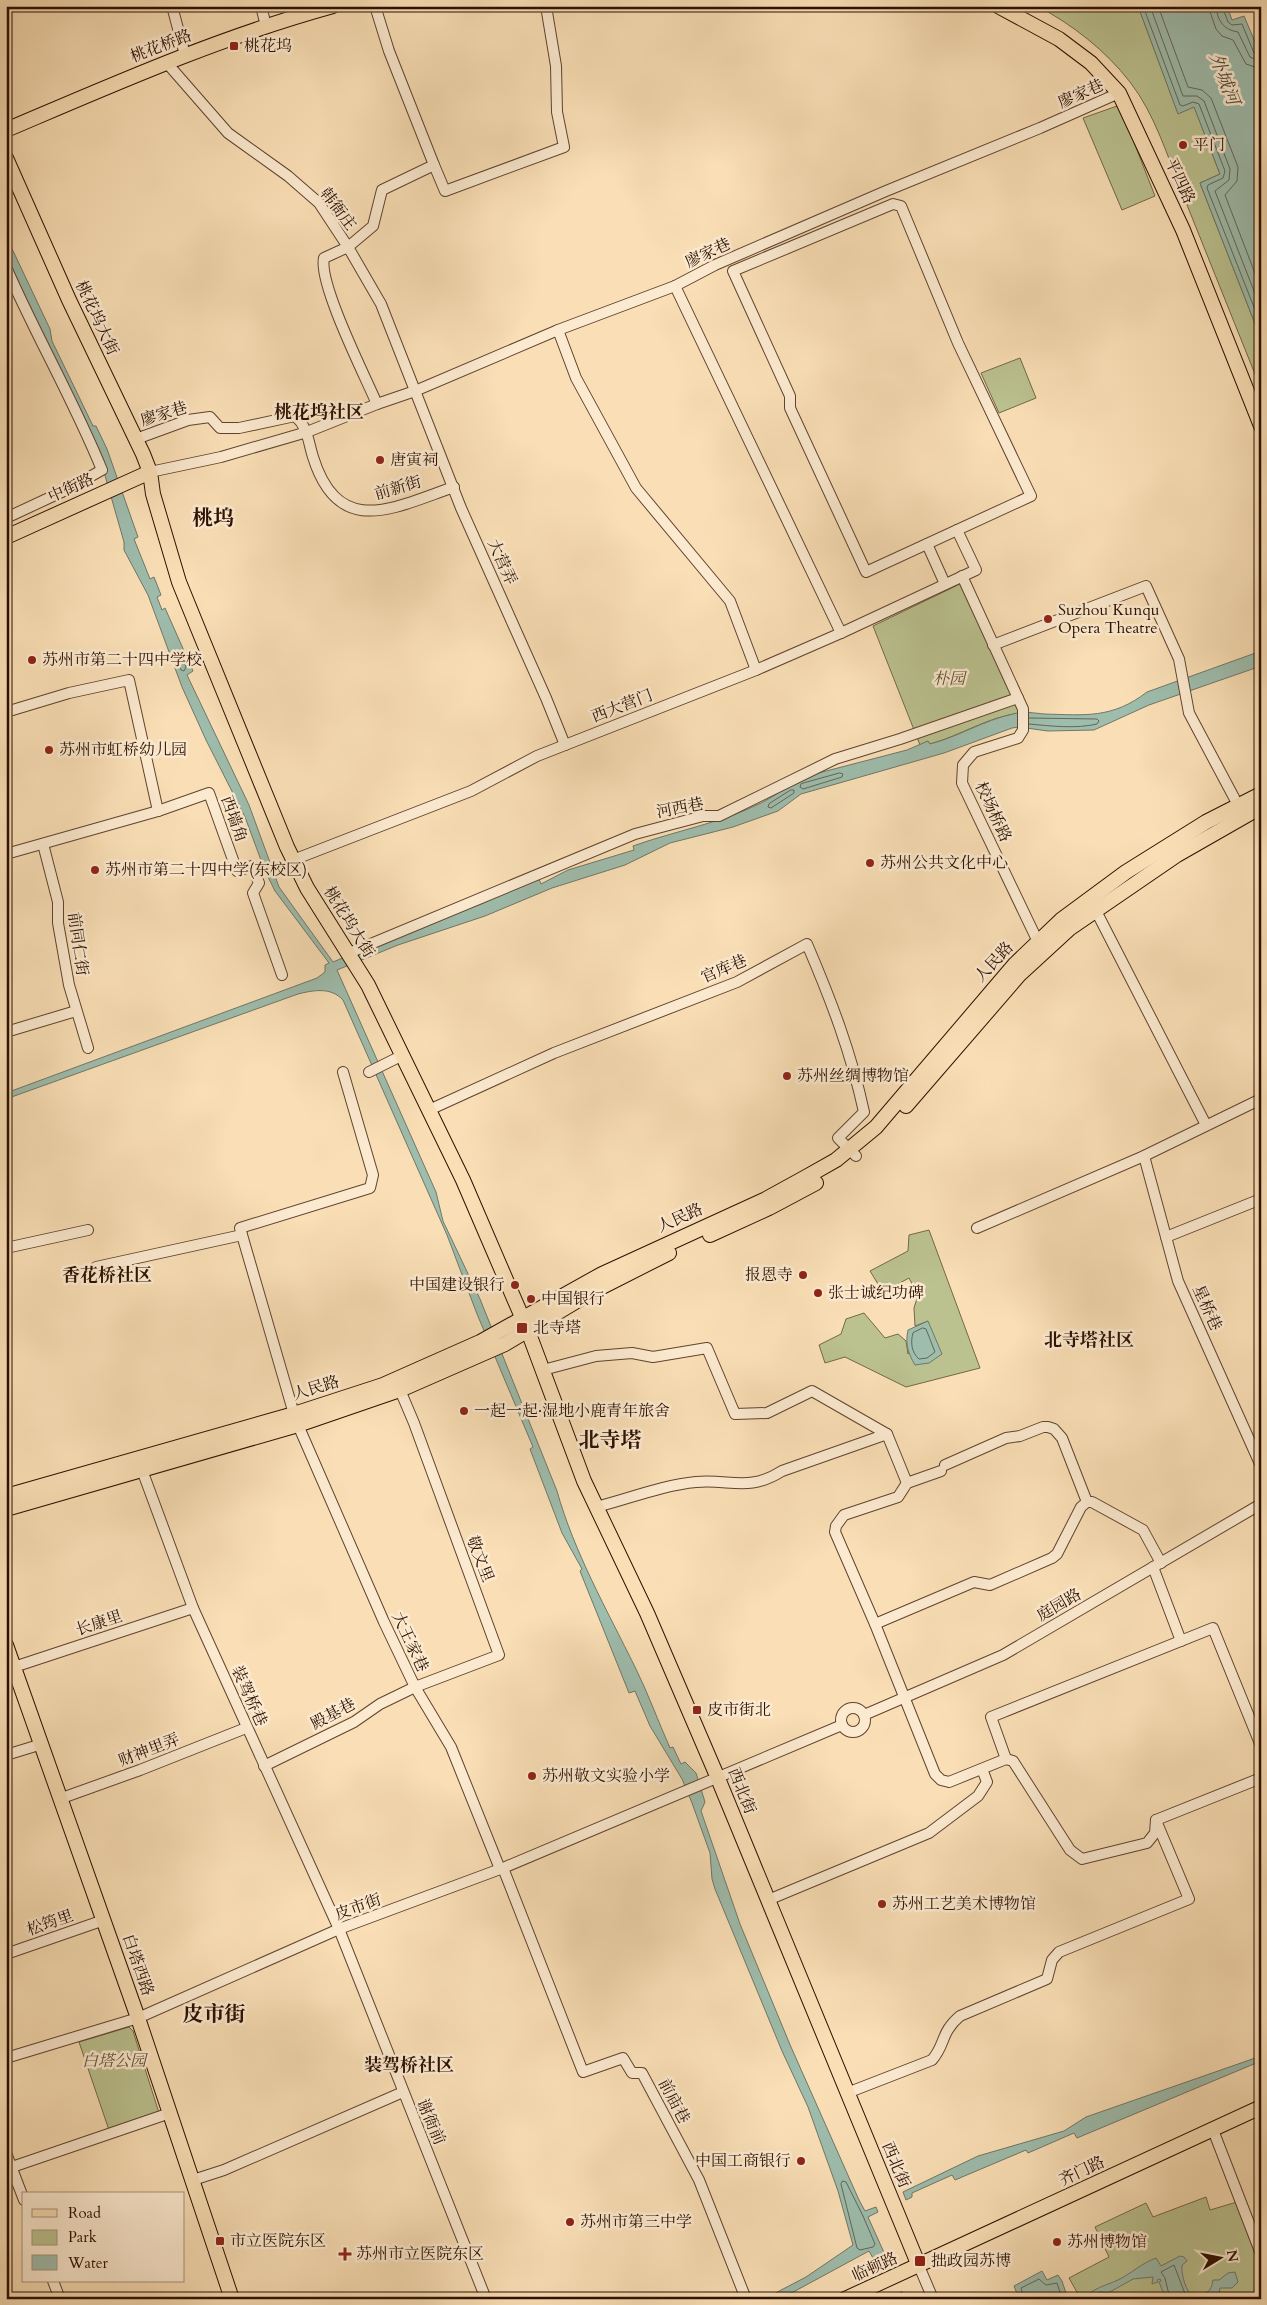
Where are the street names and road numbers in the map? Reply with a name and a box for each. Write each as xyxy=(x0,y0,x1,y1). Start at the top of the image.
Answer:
street label: 桃花桥路 xyxy=(127,24,195,68)
street label: 廖家巷 xyxy=(1055,74,1107,114)
street label: 平四路 xyxy=(1160,155,1200,207)
street label: 韩衙庄 xyxy=(315,183,361,235)
street label: 廖家巷 xyxy=(682,233,734,273)
street label: 桃花坞大街 xyxy=(70,277,124,359)
street label: 廖家巷 xyxy=(138,396,190,432)
street label: 中街路 xyxy=(45,468,97,508)
street label: 前新街 xyxy=(372,471,424,505)
street label: 大营弄 xyxy=(482,536,522,588)
street label: 西大营门 xyxy=(588,684,656,728)
street label: 校场桥路 xyxy=(970,778,1016,846)
street label: 西墙角 xyxy=(215,793,253,845)
street label: 河西巷 xyxy=(654,793,706,823)
street label: 桃花坞大街 xyxy=(318,882,380,962)
street label: 前同仁街 xyxy=(63,911,93,977)
street label: 人民路 xyxy=(970,937,1018,987)
street label: 官库巷 xyxy=(698,949,750,989)
street label: 人民路 xyxy=(654,1198,706,1238)
street label: 星桥巷 xyxy=(1187,1282,1227,1334)
street label: 人民路 xyxy=(290,1370,342,1406)
street label: 敬文里 xyxy=(461,1533,499,1585)
street label: 庭园路 xyxy=(1033,1583,1085,1627)
street label: 长康里 xyxy=(73,1605,125,1641)
street label: 大王家巷 xyxy=(387,1608,433,1676)
street label: 装驾桥巷 xyxy=(226,1662,272,1730)
street label: 殿基巷 xyxy=(307,1693,359,1735)
street label: 财神里弄 xyxy=(115,1728,183,1772)
street label: 西北街 xyxy=(723,1765,761,1817)
street label: 皮市街 xyxy=(332,1888,384,1926)
street label: 松筠里 xyxy=(24,1905,76,1941)
street label: 白塔西路 xyxy=(117,1931,159,1999)
street label: 前庙巷 xyxy=(653,2075,695,2127)
street label: 谢衙前 xyxy=(411,2096,451,2148)
street label: 西北街 xyxy=(876,2139,916,2191)
street label: 齐门路 xyxy=(1056,2151,1108,2191)
street label: 临顿路 xyxy=(849,2247,901,2287)

